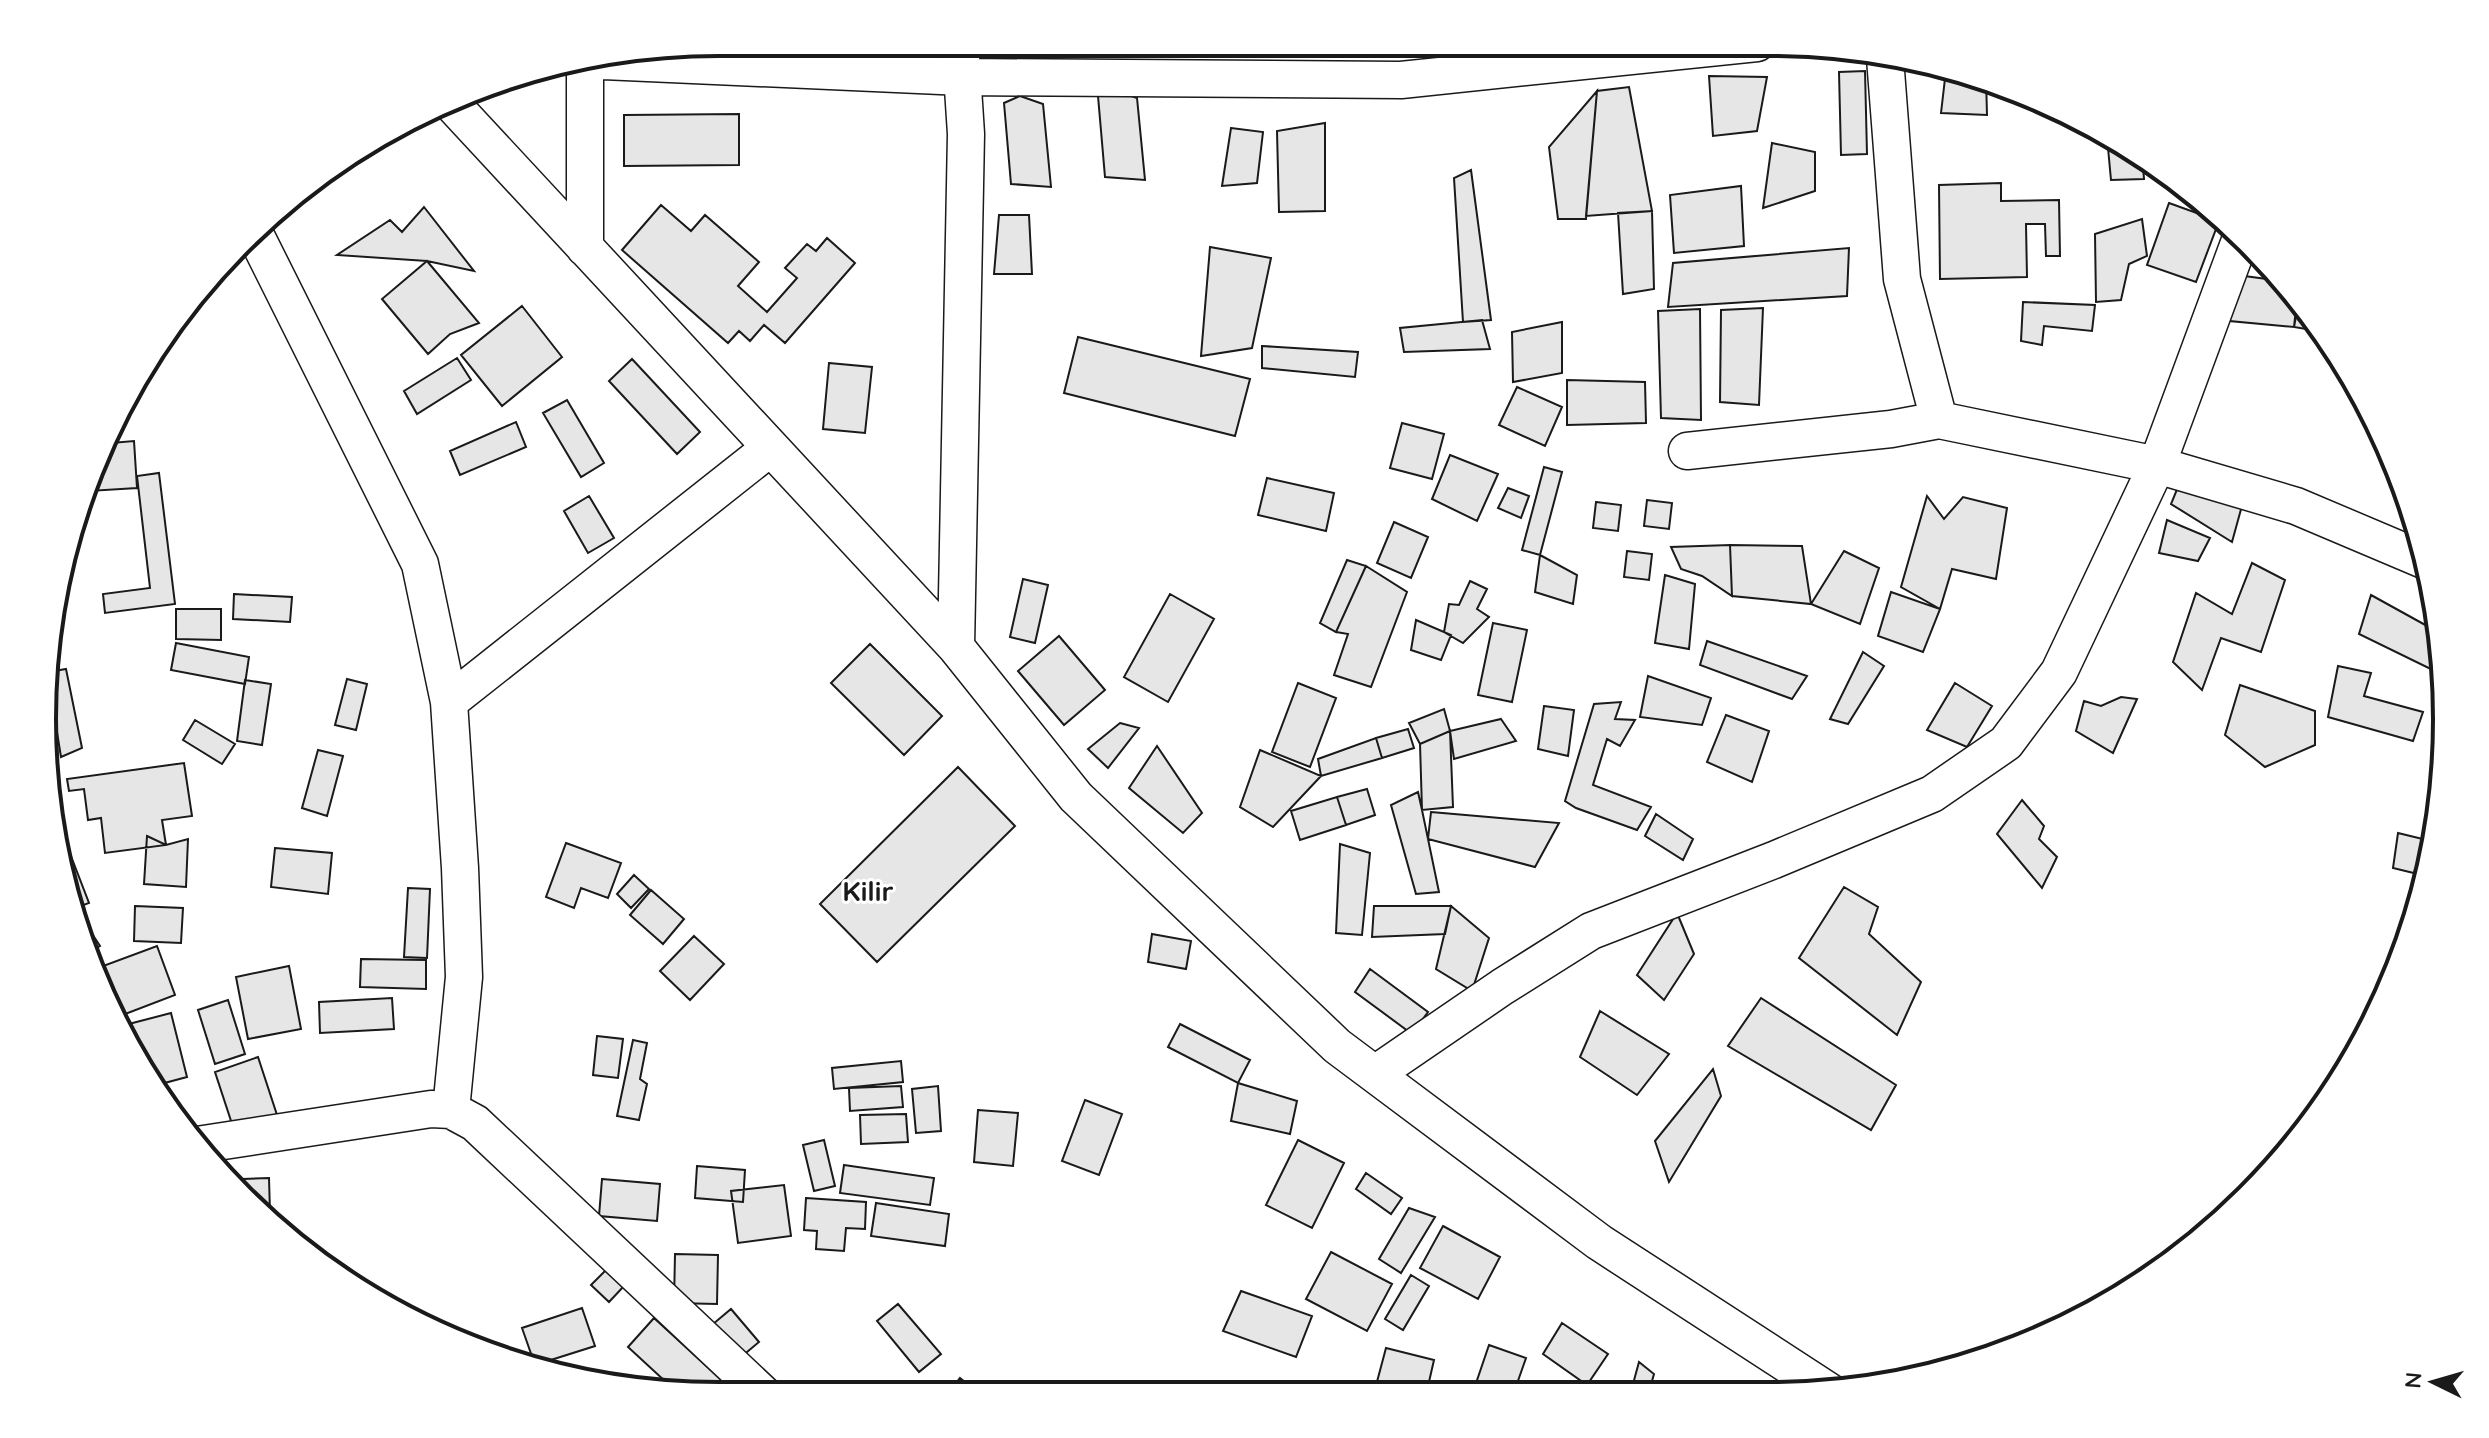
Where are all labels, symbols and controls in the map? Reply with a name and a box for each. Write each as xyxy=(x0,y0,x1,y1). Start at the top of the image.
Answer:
district label: Kilir xyxy=(842,873,894,908)
north arrow xyxy=(2393,1342,2473,1422)
text: N xyxy=(2398,1371,2428,1390)

